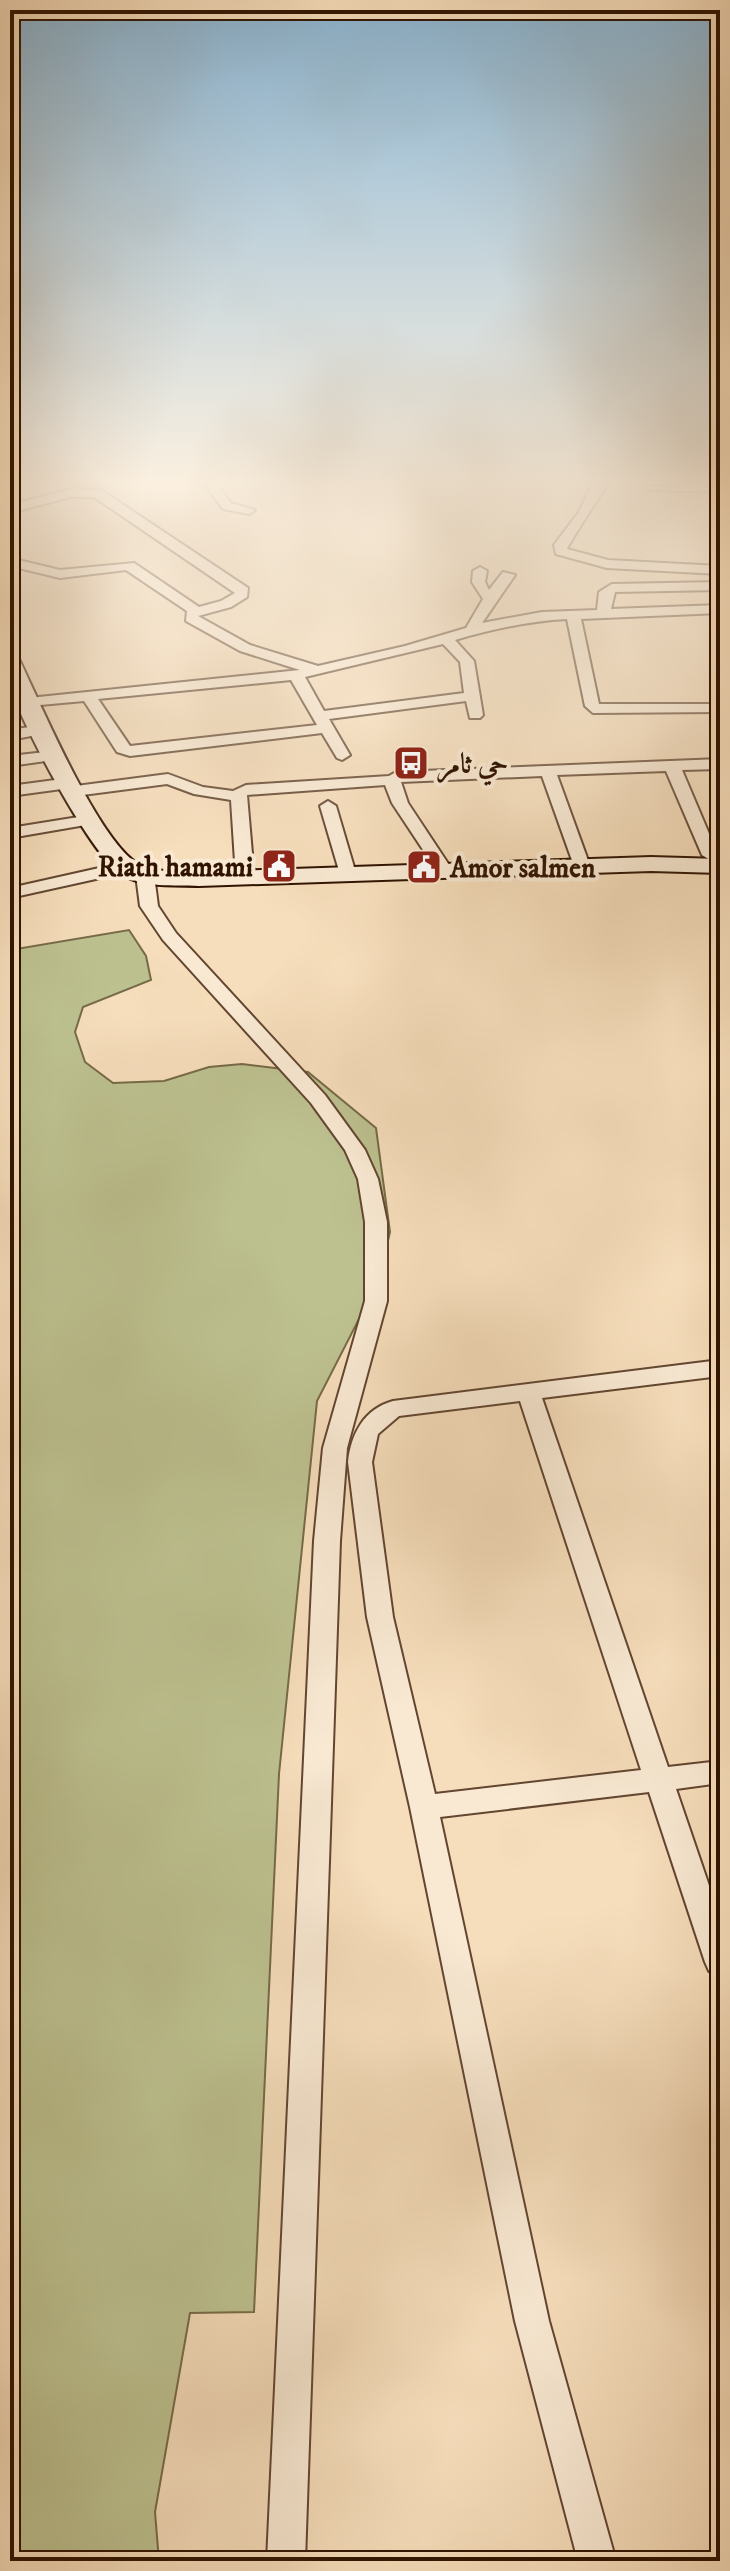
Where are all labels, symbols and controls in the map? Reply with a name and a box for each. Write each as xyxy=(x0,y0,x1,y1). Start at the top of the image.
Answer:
bus stop icon: حي ثامر xyxy=(392,744,430,782)
place label: حي ثامر xyxy=(437,747,508,786)
public building icon: Riath hamami xyxy=(260,847,298,885)
public building icon: Amor salmen xyxy=(405,848,443,886)
place label: Riath hamami xyxy=(98,850,253,885)
place label: Amor salmen xyxy=(449,851,596,886)

